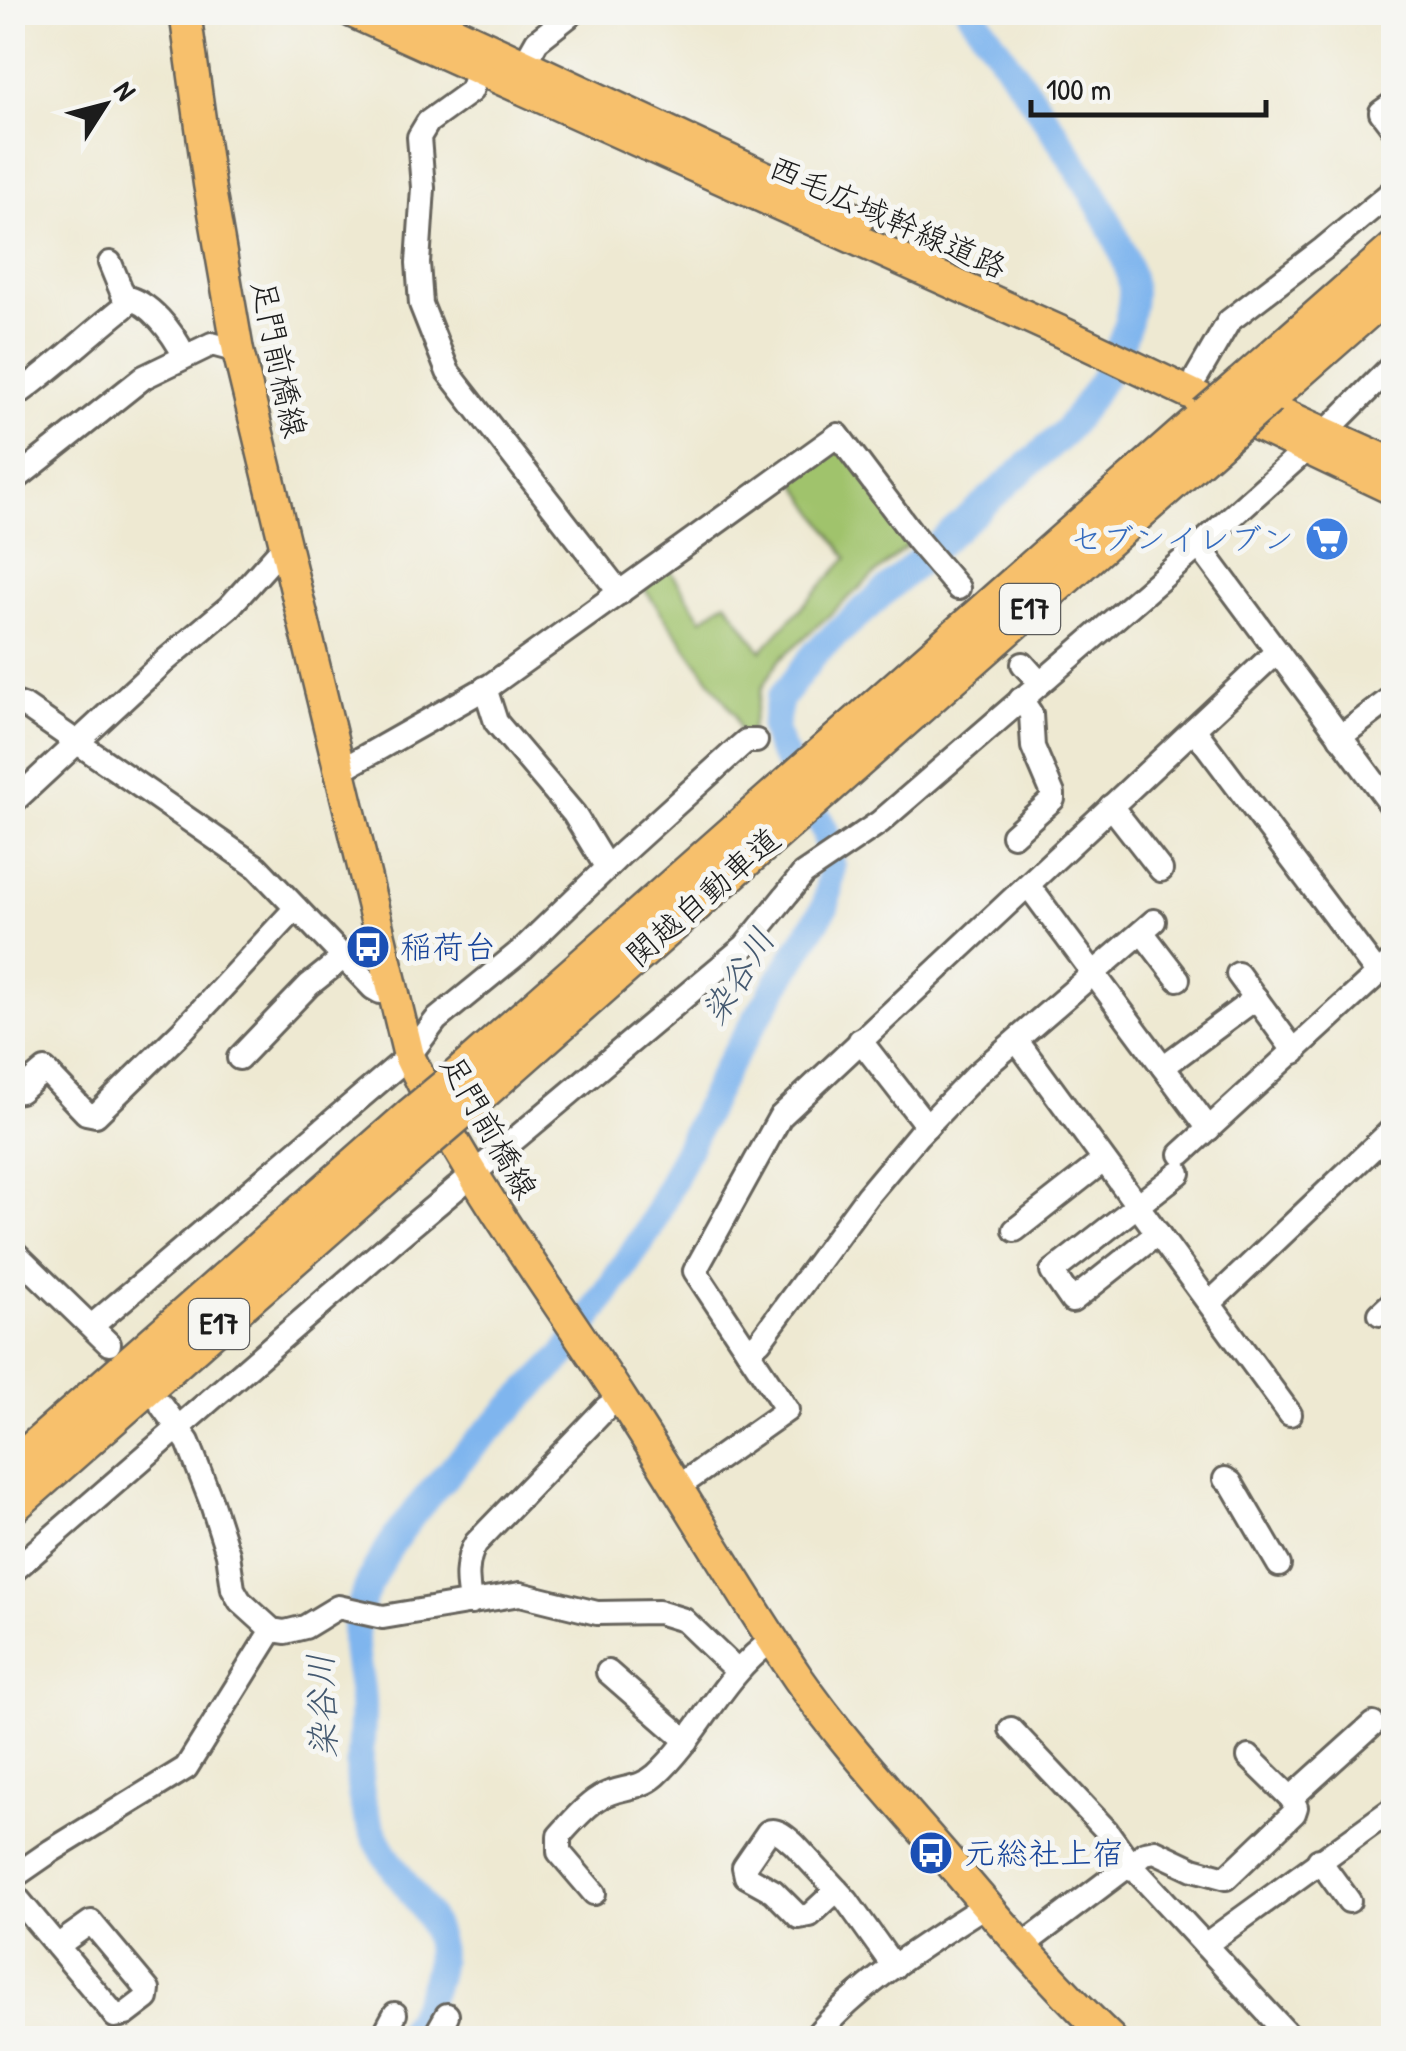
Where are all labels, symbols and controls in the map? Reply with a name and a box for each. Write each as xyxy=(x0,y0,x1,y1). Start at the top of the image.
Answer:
north arrow xyxy=(55,55,155,155)
scale bar xyxy=(1031,55,1266,117)
text: 100 m xyxy=(1046,69,1111,109)
text: N xyxy=(105,73,145,108)
street label: 西毛広域幹線道路 xyxy=(763,145,1014,288)
street label: 足門前橋線 xyxy=(242,276,317,442)
supermarket icon: セブンイレブン xyxy=(1304,516,1350,562)
place label: セブンイレブン xyxy=(1070,517,1294,560)
road number: E17 xyxy=(1000,584,1060,634)
street label: 関越自動車道 xyxy=(616,817,789,976)
water label: 染谷川 xyxy=(690,919,785,1033)
bus stop icon: 稲荷台 xyxy=(345,924,391,970)
place label: 稲荷台 xyxy=(400,925,496,968)
street label: 足門前橋線 xyxy=(431,1047,548,1207)
road number: E17 xyxy=(189,1299,249,1349)
water label: 染谷川 xyxy=(296,1653,347,1759)
bus stop icon: 元総社上宿 xyxy=(908,1830,954,1876)
place label: 元総社上宿 xyxy=(964,1831,1124,1874)

